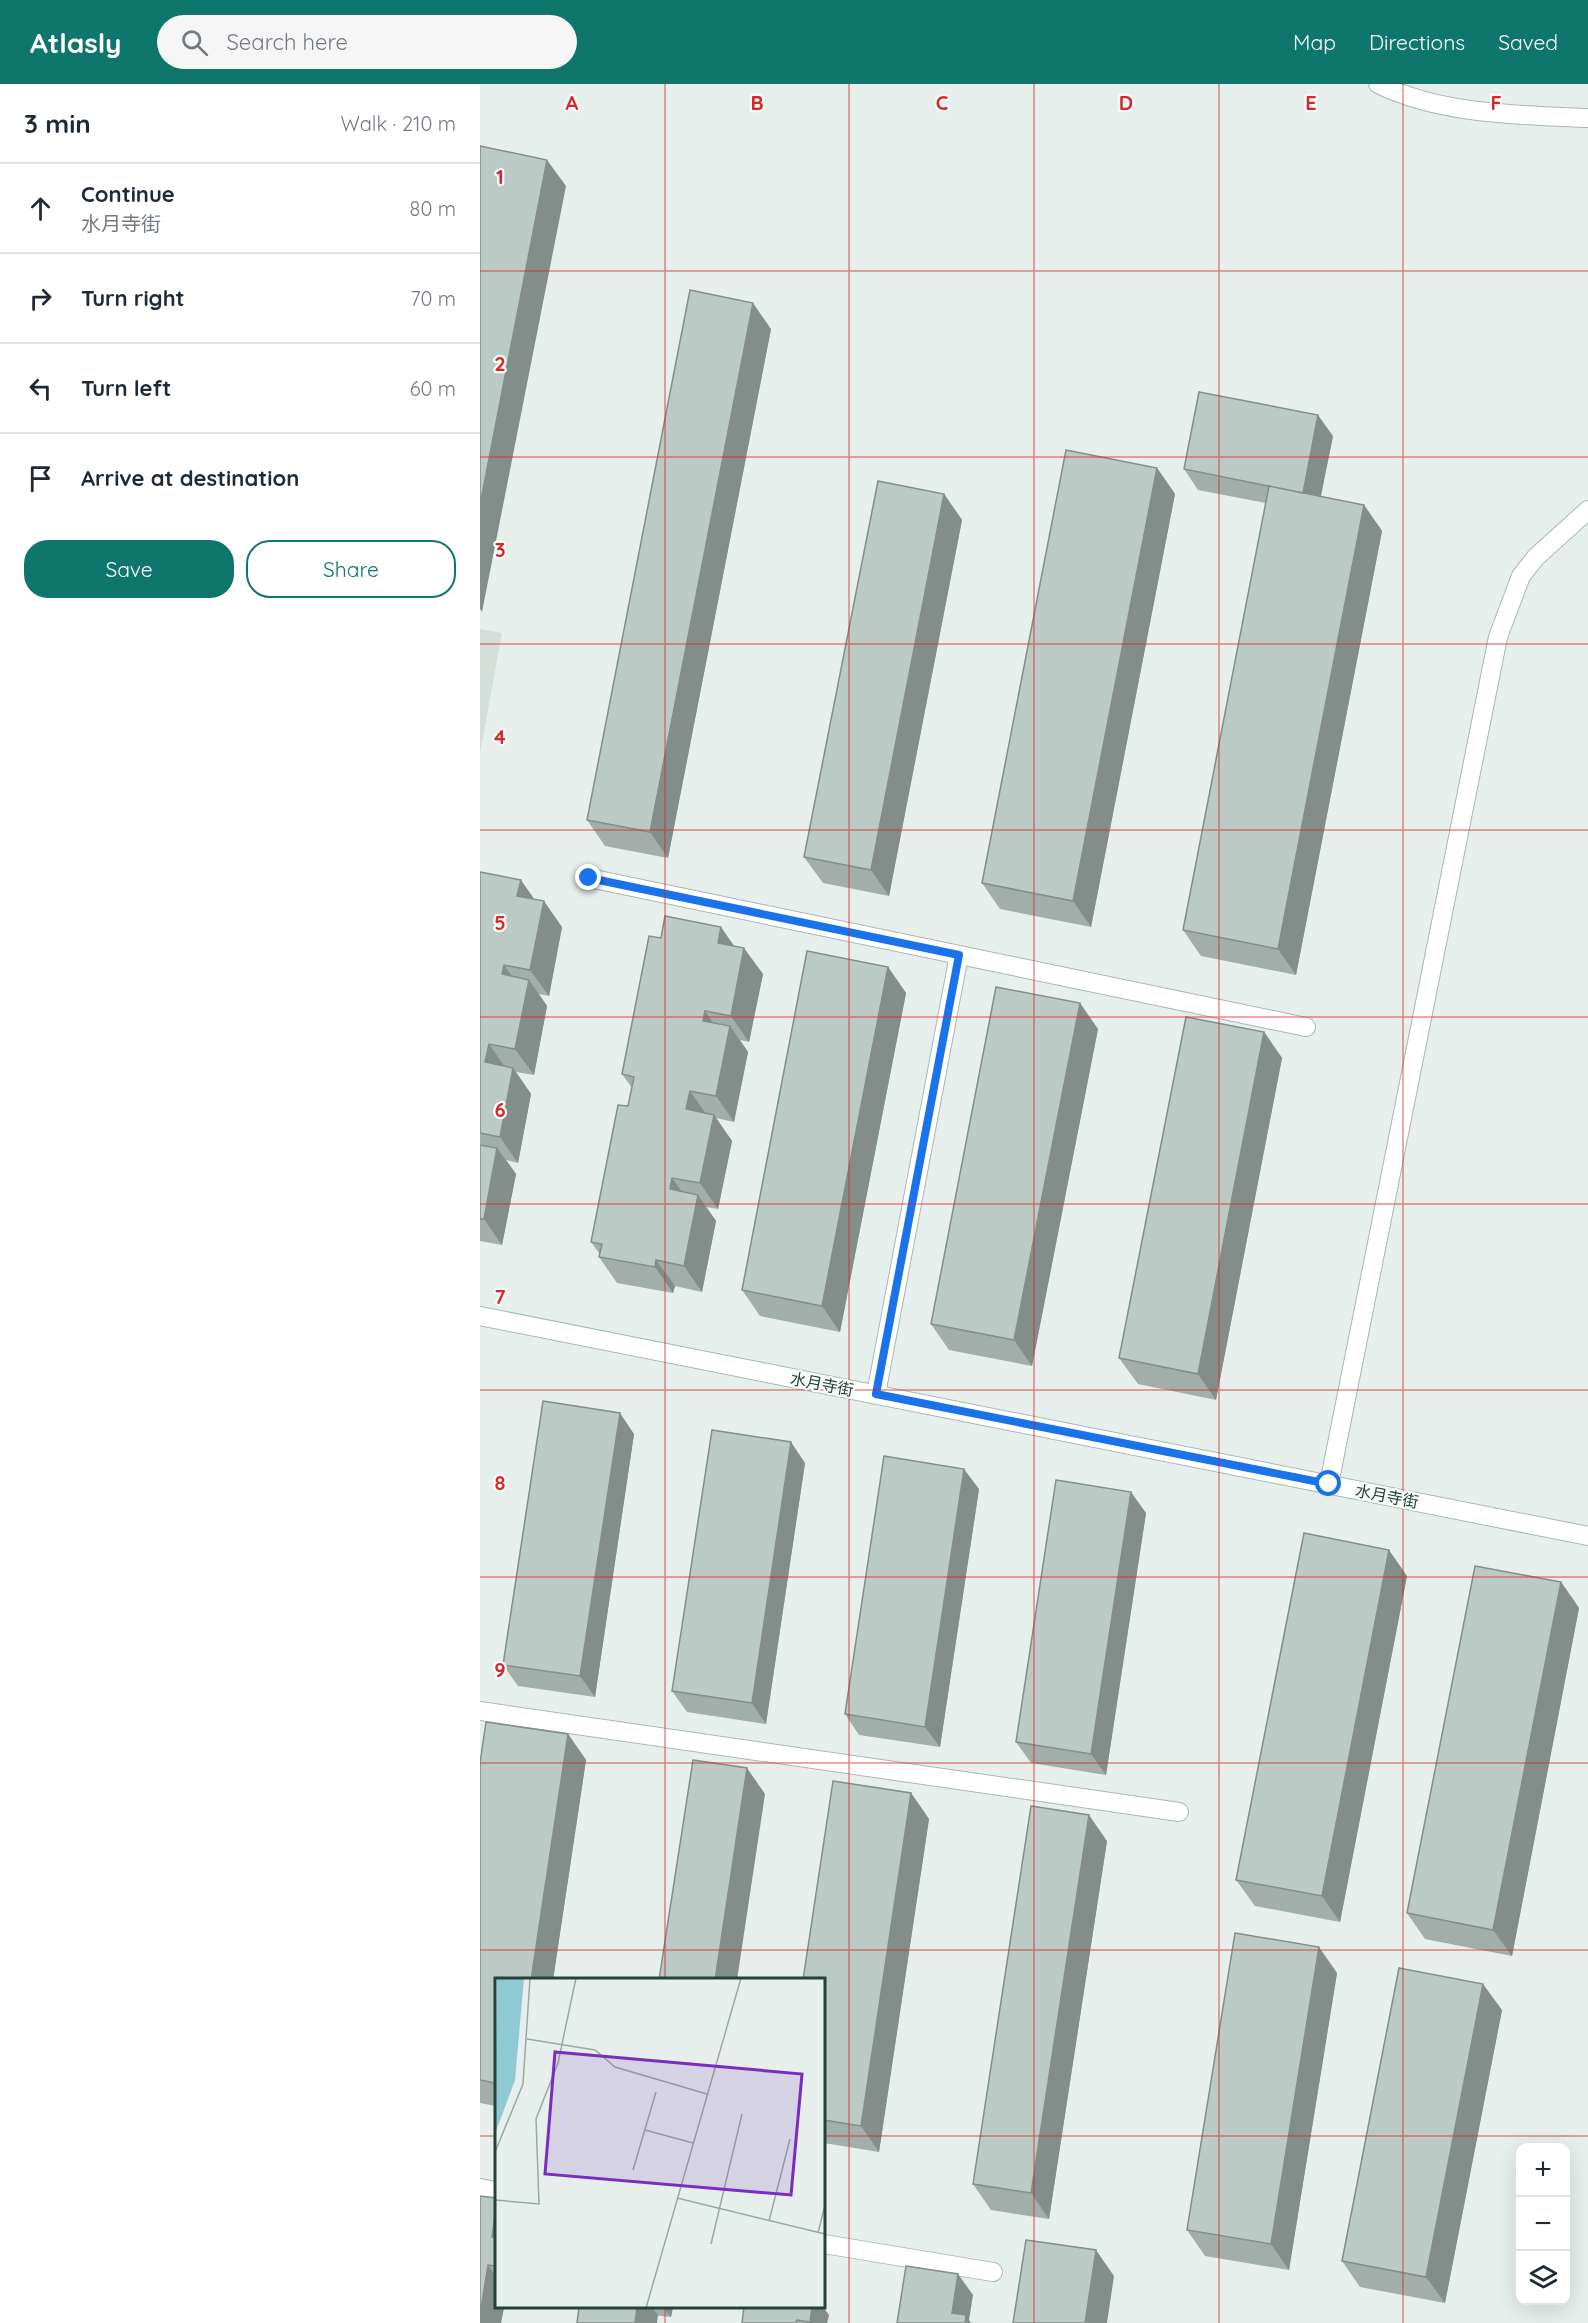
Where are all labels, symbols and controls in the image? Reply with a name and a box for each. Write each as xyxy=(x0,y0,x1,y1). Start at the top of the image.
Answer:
search box xyxy=(157,15,577,69)
text: Atlasly xyxy=(30,25,121,60)
icon: search xyxy=(178,26,211,59)
text: Search here xyxy=(226,28,348,56)
text: Map xyxy=(1293,29,1336,55)
text: Directions xyxy=(1369,29,1465,55)
text: Saved xyxy=(1498,29,1558,55)
text: A xyxy=(566,90,579,115)
text: B xyxy=(750,90,764,115)
text: C xyxy=(936,90,949,115)
text: D xyxy=(1119,90,1133,115)
text: E xyxy=(1305,90,1317,115)
text: F xyxy=(1490,90,1502,115)
text: 3 min xyxy=(24,107,91,140)
text: Walk · 210 m xyxy=(341,111,456,136)
text: 1 xyxy=(496,164,504,189)
text: Continue xyxy=(81,180,175,208)
icon: ahead xyxy=(24,192,57,225)
text: 80 m xyxy=(410,196,456,221)
text: 水月寺街 xyxy=(81,211,161,236)
icon: right xyxy=(24,282,57,315)
text: Turn right xyxy=(81,284,185,312)
text: 70 m xyxy=(410,286,456,311)
text: 2 xyxy=(494,351,506,376)
icon: left xyxy=(24,372,57,405)
text: Turn left xyxy=(81,374,171,402)
text: 60 m xyxy=(410,376,456,401)
icon: arrive xyxy=(24,462,57,495)
text: Arrive at destination xyxy=(81,464,299,492)
text: 3 xyxy=(495,537,505,562)
button: Save xyxy=(24,540,234,598)
button: Share xyxy=(246,540,456,598)
text: 4 xyxy=(494,724,506,749)
route end xyxy=(575,864,601,890)
text: 5 xyxy=(494,910,506,935)
text: 6 xyxy=(494,1097,506,1122)
text: 7 xyxy=(495,1284,506,1309)
street label: 水月寺街 xyxy=(789,1368,855,1400)
text: 8 xyxy=(495,1470,506,1495)
route start xyxy=(1315,1470,1341,1496)
street label: 水月寺街 xyxy=(1354,1480,1420,1512)
text: 9 xyxy=(494,1657,506,1682)
inset map xyxy=(495,1978,825,2308)
map controls xyxy=(1516,2143,1570,2305)
button: + xyxy=(1516,2143,1570,2197)
button: − xyxy=(1516,2197,1570,2251)
button: layers xyxy=(1516,2251,1570,2305)

